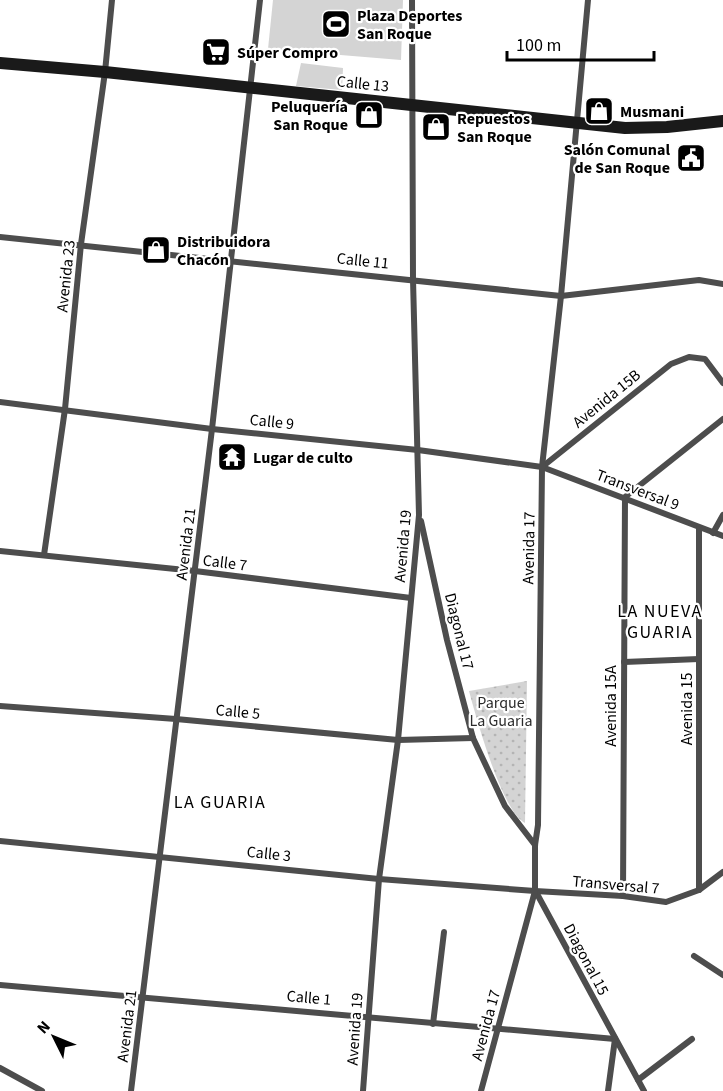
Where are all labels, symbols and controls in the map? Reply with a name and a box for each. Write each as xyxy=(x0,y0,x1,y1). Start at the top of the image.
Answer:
place label: Plaza Deportes San Roque xyxy=(357,5,462,45)
sports icon: Plaza Deportes San Roque xyxy=(320,8,352,40)
scale bar xyxy=(507,24,654,62)
text: 100 m xyxy=(516,33,561,58)
supermarket icon: Súper Compro xyxy=(200,36,232,68)
place label: Súper Compro xyxy=(237,42,338,64)
street label: Calle 13 xyxy=(336,70,390,98)
shop icon: Musmani xyxy=(583,95,615,127)
place label: Peluquería San Roque xyxy=(271,96,348,136)
shop icon: Peluquería San Roque xyxy=(353,99,385,131)
place label: Musmani xyxy=(620,101,684,123)
place label: Repuestos San Roque xyxy=(457,108,532,148)
shop icon: Repuestos San Roque xyxy=(420,111,452,143)
place label: Salón Comunal de San Roque xyxy=(564,139,670,179)
public building icon: Salón Comunal de San Roque xyxy=(675,142,707,174)
place label: Distribuidora Chacón xyxy=(177,231,270,271)
shop icon: Distribuidora Chacón xyxy=(140,234,172,266)
street label: Avenida 23 xyxy=(51,239,81,313)
street label: Calle 11 xyxy=(336,247,390,275)
street label: Avenida 15B xyxy=(568,364,645,433)
street label: Calle 9 xyxy=(249,409,295,435)
temple icon: Lugar de culto xyxy=(216,441,248,473)
place label: Lugar de culto xyxy=(253,447,353,469)
street label: Transversal 9 xyxy=(593,464,682,516)
street label: Avenida 21 xyxy=(171,507,201,582)
street label: Avenida 19 xyxy=(389,509,417,583)
street label: Avenida 17 xyxy=(517,511,541,585)
street label: Calle 7 xyxy=(201,549,248,577)
street label: Diagonal 17 xyxy=(439,591,479,672)
district label: LA NUEVA GUARIA xyxy=(617,599,703,645)
street label: Avenida 15A xyxy=(600,665,622,747)
street label: Avenida 15 xyxy=(676,673,698,745)
park label: Parque La Guaria xyxy=(469,692,533,732)
street label: Calle 5 xyxy=(215,699,261,725)
district label: LA GUARIA xyxy=(174,790,266,815)
street label: Calle 3 xyxy=(246,841,292,867)
street label: Transversal 7 xyxy=(571,870,660,900)
street label: Diagonal 15 xyxy=(558,920,614,999)
street label: Calle 1 xyxy=(286,985,332,1011)
street label: Avenida 17 xyxy=(466,987,506,1063)
street label: Avenida 21 xyxy=(112,989,142,1064)
street label: Avenida 19 xyxy=(341,992,369,1066)
north arrow xyxy=(24,1007,84,1067)
text: N xyxy=(32,1016,55,1039)

